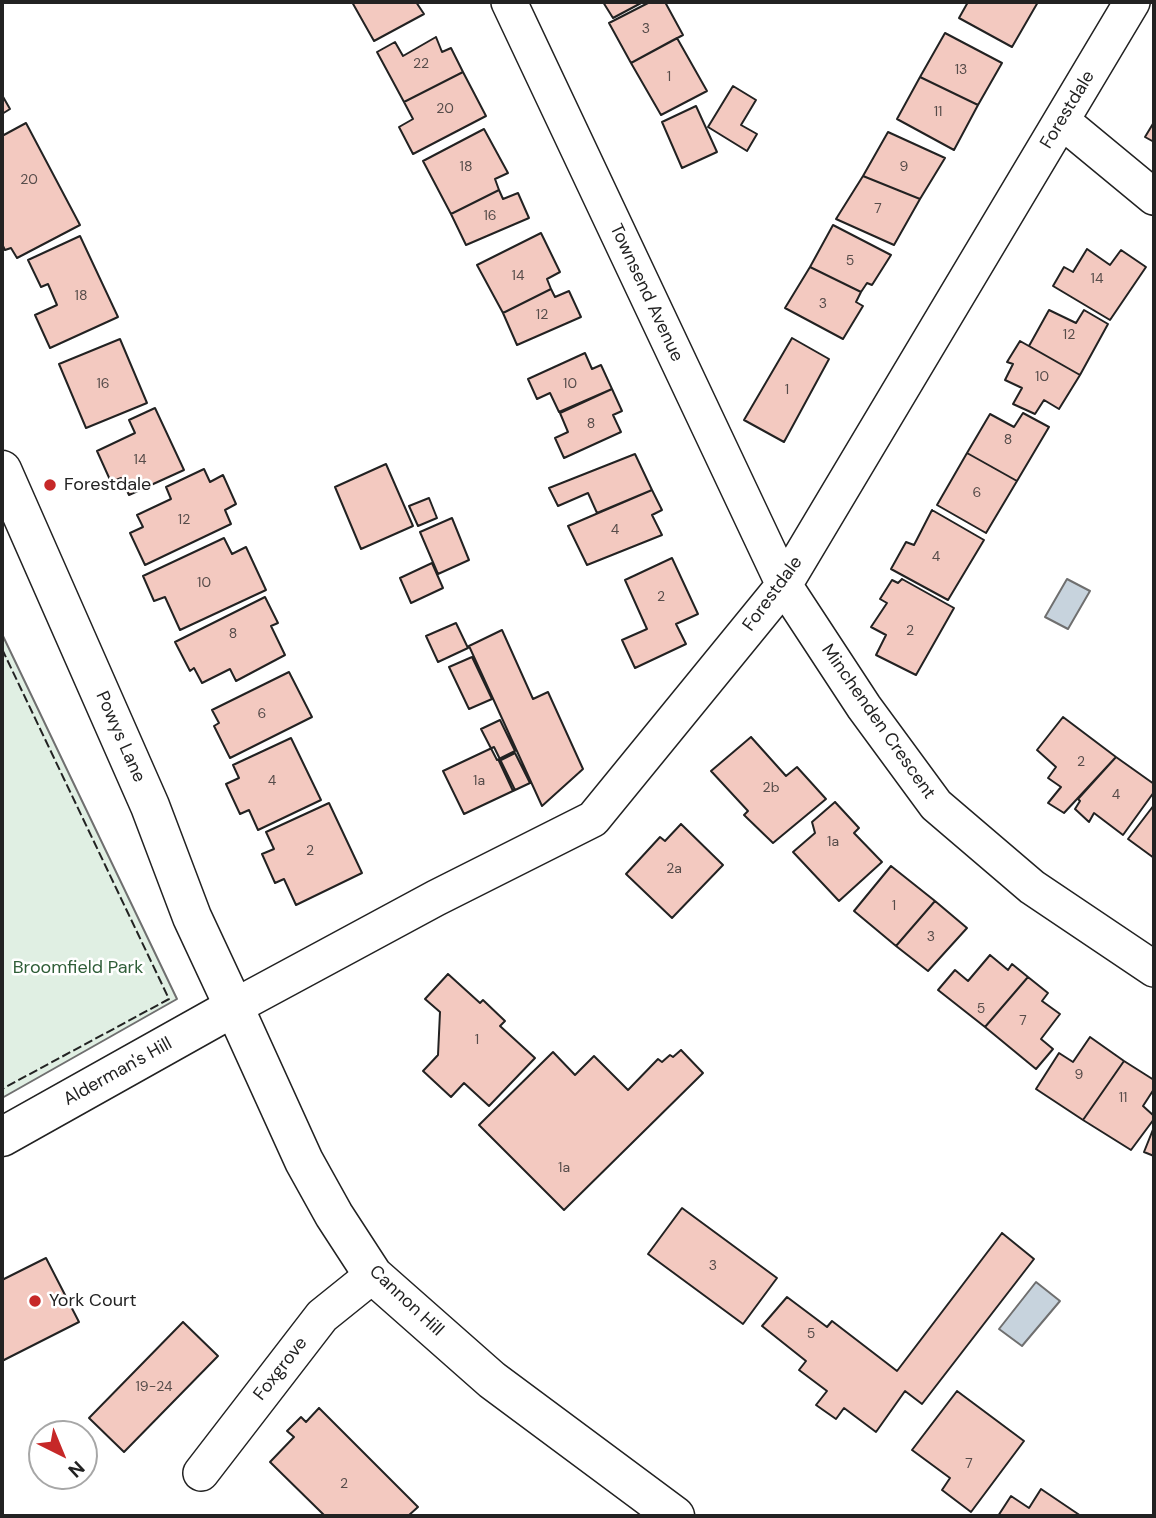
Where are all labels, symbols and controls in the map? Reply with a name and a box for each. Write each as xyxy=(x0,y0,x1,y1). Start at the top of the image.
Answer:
house number: 3 xyxy=(642,21,650,37)
house number: 22 xyxy=(413,56,429,72)
house number: 13 xyxy=(955,62,967,78)
street label: Forestdale xyxy=(1036,67,1100,153)
house number: 1 xyxy=(667,69,671,85)
house number: 20 xyxy=(436,101,454,117)
house number: 11 xyxy=(934,104,942,120)
house number: 18 xyxy=(460,159,472,175)
house number: 9 xyxy=(900,159,908,175)
house number: 20 xyxy=(20,172,38,188)
house number: 7 xyxy=(874,201,882,217)
house number: 16 xyxy=(483,208,497,224)
street label: Townsend Avenue xyxy=(605,221,687,365)
house number: 5 xyxy=(846,253,854,269)
house number: 14 xyxy=(512,268,524,284)
house number: 14 xyxy=(1091,271,1103,287)
house number: 18 xyxy=(75,288,87,304)
house number: 3 xyxy=(819,296,827,312)
house number: 12 xyxy=(536,307,548,323)
house number: 12 xyxy=(1063,327,1075,343)
house number: 10 xyxy=(1035,369,1049,385)
house number: 16 xyxy=(96,376,110,392)
house number: 10 xyxy=(563,376,577,392)
house number: 1 xyxy=(785,382,789,398)
house number: 8 xyxy=(587,416,595,432)
house number: 8 xyxy=(1004,432,1012,448)
house number: 14 xyxy=(134,452,146,468)
place label: Forestdale xyxy=(64,474,151,496)
marker: Forestdale xyxy=(42,477,58,493)
house number: 6 xyxy=(973,485,981,501)
house number: 12 xyxy=(178,512,190,528)
house number: 4 xyxy=(611,522,619,538)
house number: 4 xyxy=(932,549,940,565)
street label: Forestdale xyxy=(739,552,807,636)
house number: 10 xyxy=(197,575,211,591)
house number: 2 xyxy=(657,589,665,605)
house number: 2 xyxy=(906,623,914,639)
house number: 8 xyxy=(229,626,237,642)
street label: Minchenden Crescent xyxy=(816,640,940,804)
street label: Powys Lane xyxy=(90,688,150,786)
house number: 6 xyxy=(258,706,266,722)
house number: 2 xyxy=(1077,754,1085,770)
house number: 4 xyxy=(268,773,276,789)
house number: 1a xyxy=(473,773,485,789)
house number: 2b xyxy=(763,780,779,796)
house number: 4 xyxy=(1112,787,1120,803)
house number: 1a xyxy=(827,834,839,850)
house number: 2 xyxy=(306,843,314,859)
house number: 2a xyxy=(666,861,682,877)
house number: 1 xyxy=(892,898,896,914)
house number: 3 xyxy=(927,929,935,945)
park label: Broomfield Park xyxy=(13,957,143,979)
house number: 5 xyxy=(977,1001,985,1017)
house number: 7 xyxy=(1019,1013,1027,1029)
house number: 1 xyxy=(475,1032,479,1048)
street label: Alderman's Hill xyxy=(60,1033,176,1111)
house number: 9 xyxy=(1075,1067,1083,1083)
house number: 11 xyxy=(1119,1090,1127,1106)
house number: 1a xyxy=(558,1160,570,1176)
house number: 3 xyxy=(709,1258,717,1274)
street label: Cannon Hill xyxy=(364,1261,448,1341)
place label: York Court xyxy=(49,1290,137,1312)
marker: York Court xyxy=(27,1293,43,1309)
house number: 5 xyxy=(807,1326,815,1342)
street label: Foxgrove xyxy=(250,1333,312,1405)
house number: 19-24 xyxy=(135,1379,173,1395)
north arrow xyxy=(28,1420,98,1490)
text: N xyxy=(63,1455,90,1483)
house number: 7 xyxy=(965,1456,973,1472)
house number: 2 xyxy=(340,1476,348,1492)

